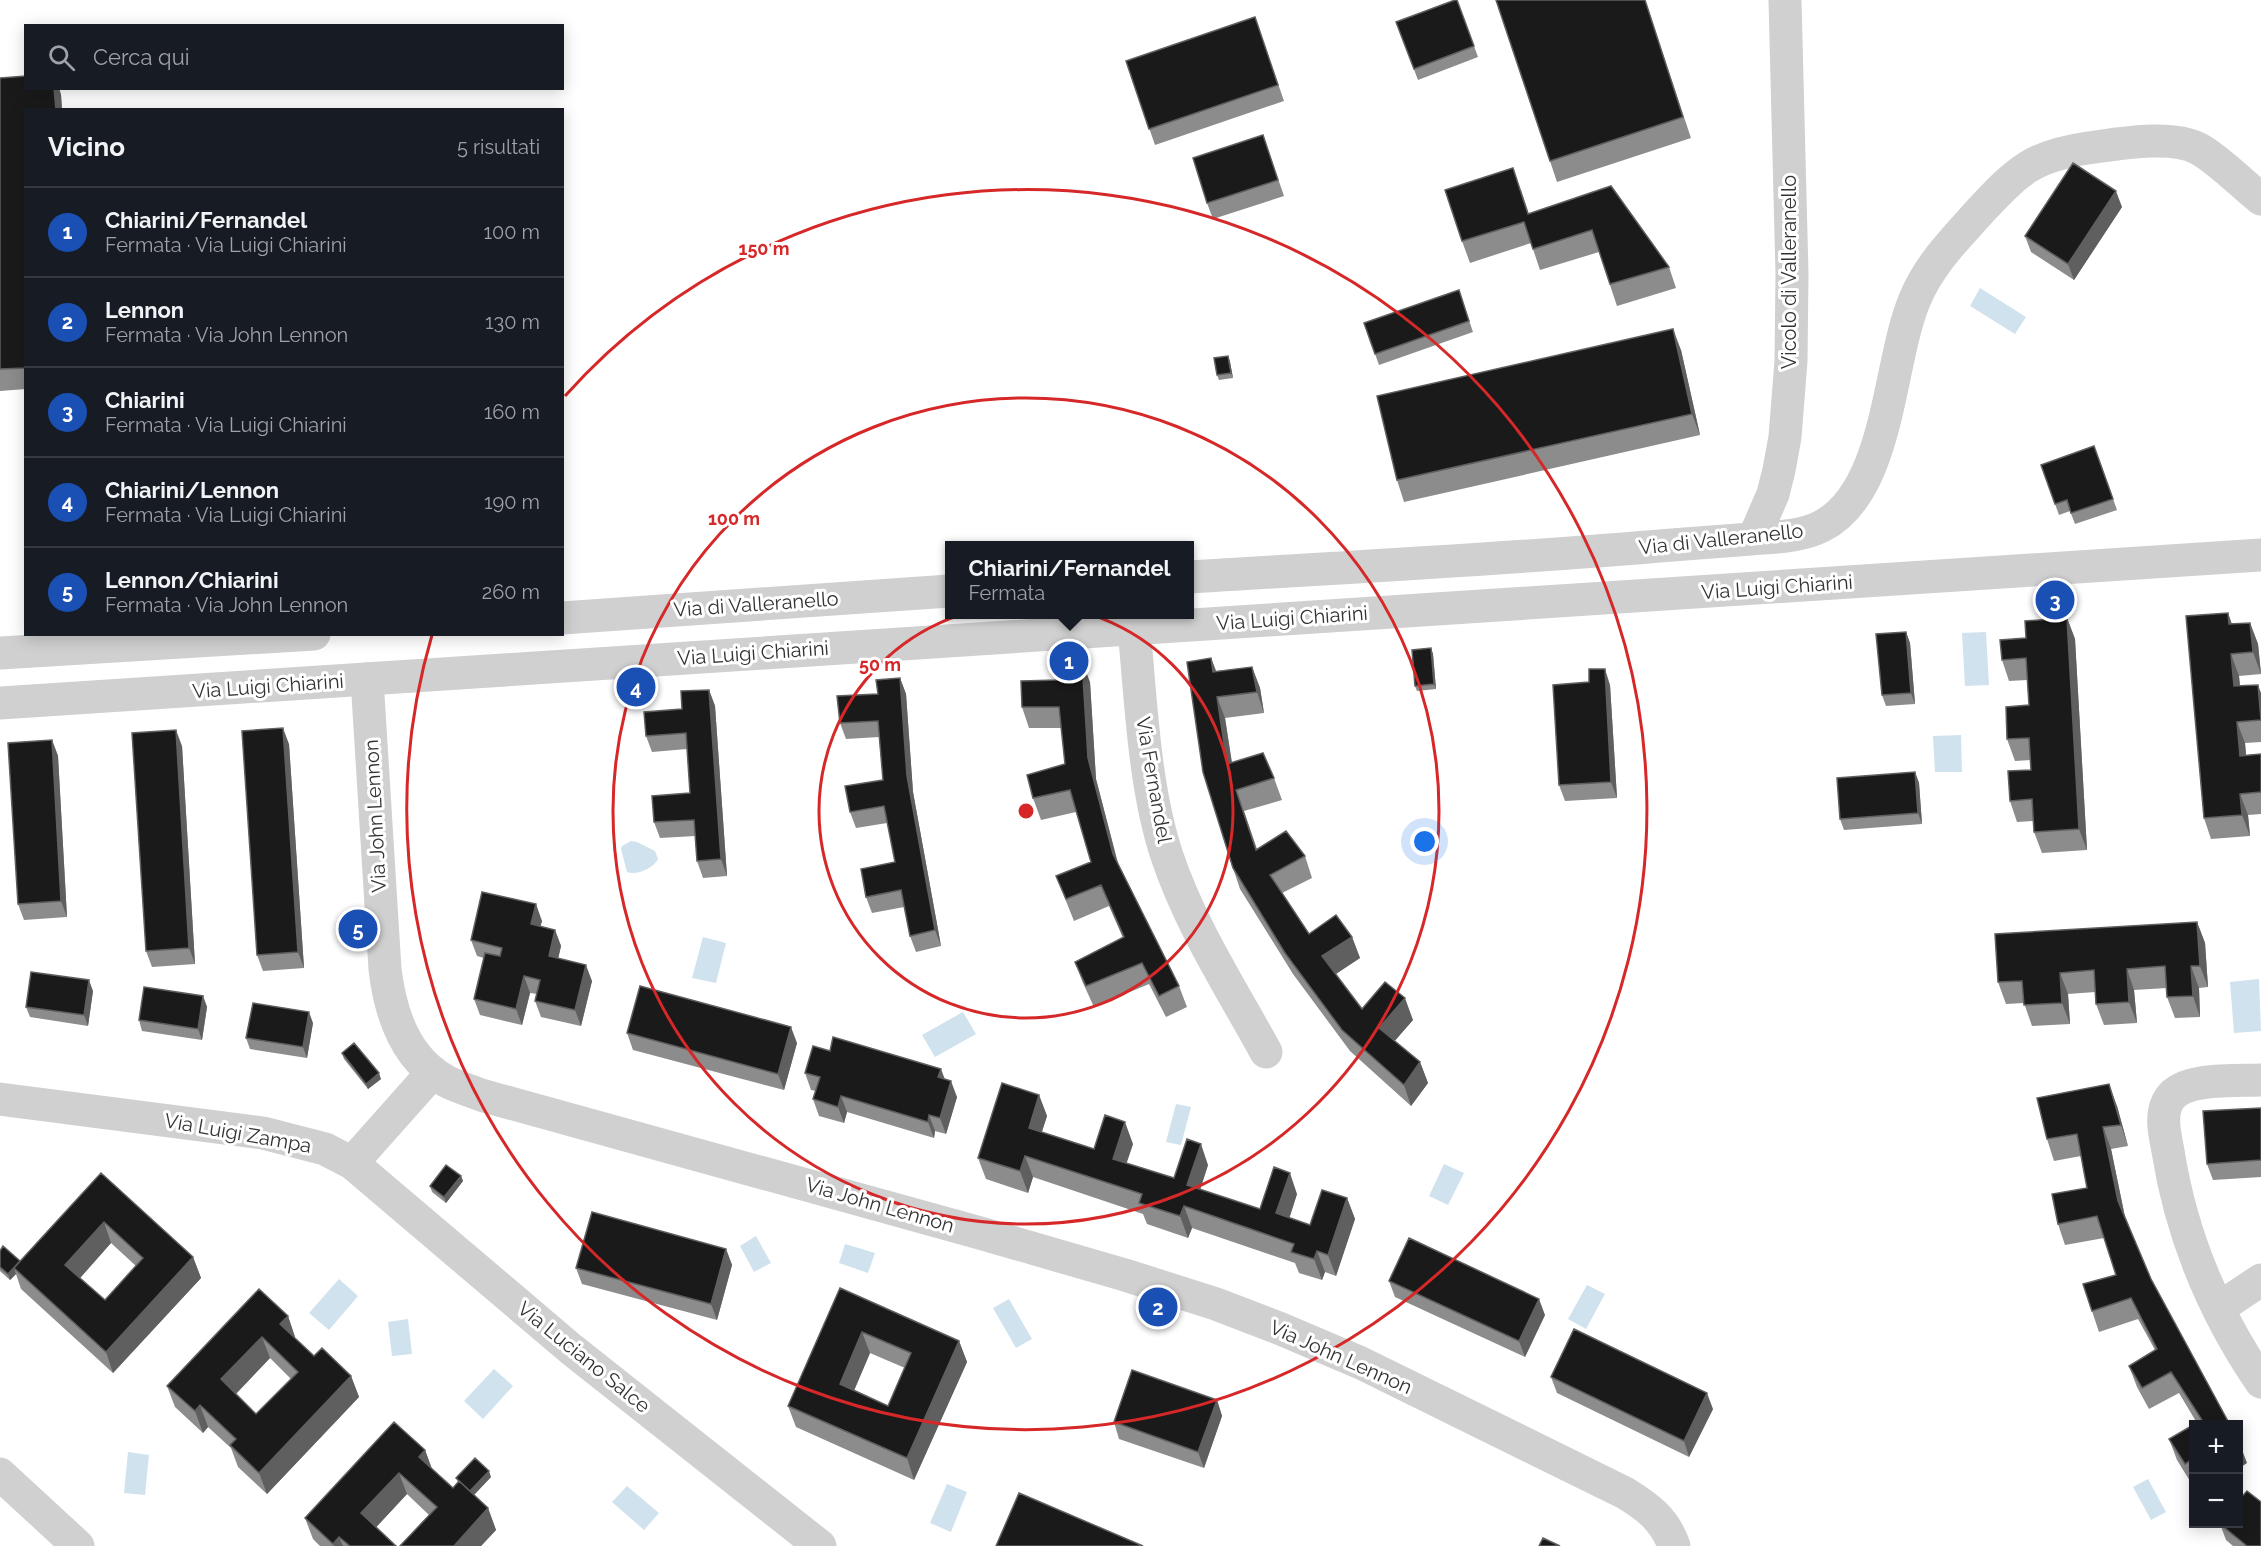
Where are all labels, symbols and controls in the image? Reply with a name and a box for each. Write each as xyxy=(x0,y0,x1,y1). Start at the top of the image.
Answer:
search box xyxy=(24,24,564,90)
icon: search xyxy=(45,41,78,74)
text: Cerca qui xyxy=(93,44,190,70)
text: Vicino xyxy=(48,132,125,162)
text: 5 risultati xyxy=(457,135,540,159)
street label: Vicolo di Valleranello xyxy=(1777,175,1801,369)
text: Chiarini/Fernandel xyxy=(105,207,307,233)
text: 1 xyxy=(63,220,72,244)
text: 100 m xyxy=(483,220,540,244)
text: Fermata · Via Luigi Chiarini xyxy=(105,233,347,257)
text: 150 m xyxy=(739,238,790,259)
text: Lennon xyxy=(105,297,184,323)
text: 2 xyxy=(62,310,73,334)
text: 130 m xyxy=(485,310,540,334)
text: Fermata · Via John Lennon xyxy=(105,323,348,347)
text: Chiarini xyxy=(105,387,185,413)
text: 3 xyxy=(62,400,73,424)
text: 160 m xyxy=(484,400,540,424)
text: Fermata · Via Luigi Chiarini xyxy=(105,413,347,437)
text: Chiarini/Lennon xyxy=(105,477,279,503)
text: 4 xyxy=(62,490,73,514)
text: 190 m xyxy=(484,490,540,514)
text: Fermata · Via Luigi Chiarini xyxy=(105,503,347,527)
text: 100 m xyxy=(708,508,760,529)
street label: Via di Valleranello xyxy=(1638,518,1805,560)
popup xyxy=(945,541,1194,619)
text: Chiarini/Fernandel xyxy=(968,555,1171,581)
text: Lennon/Chiarini xyxy=(105,567,279,593)
street label: Via Luigi Chiarini xyxy=(1701,570,1853,604)
pin: 3 xyxy=(2036,578,2074,622)
text: 5 xyxy=(62,580,73,604)
text: 260 m xyxy=(482,580,540,604)
text: Fermata xyxy=(968,581,1045,605)
street label: Via di Valleranello xyxy=(673,586,839,622)
text: Fermata · Via John Lennon xyxy=(105,593,348,617)
street label: Via Luigi Chiarini xyxy=(1216,601,1368,635)
street label: Via Luigi Chiarini xyxy=(677,636,829,670)
pin: 1 xyxy=(1050,638,1088,684)
text: 50 m xyxy=(859,654,901,675)
pin: 4 xyxy=(616,664,656,710)
street label: Via Luigi Chiarini xyxy=(192,669,344,703)
street label: Via Fernandel xyxy=(1131,715,1177,845)
street label: Via John Lennon xyxy=(359,739,391,893)
centre of rings xyxy=(1016,801,1036,821)
your location xyxy=(1410,827,1439,856)
pin: 5 xyxy=(338,906,378,952)
street label: Via Luigi Zampa xyxy=(163,1108,313,1158)
street label: Via John Lennon xyxy=(803,1172,957,1238)
pin: 2 xyxy=(1138,1284,1178,1330)
street label: Via Luciano Salce xyxy=(513,1296,655,1418)
street label: Via John Lennon xyxy=(1266,1315,1416,1399)
map controls xyxy=(2189,1420,2243,1528)
button: + xyxy=(2189,1420,2243,1474)
button: − xyxy=(2189,1474,2243,1528)

